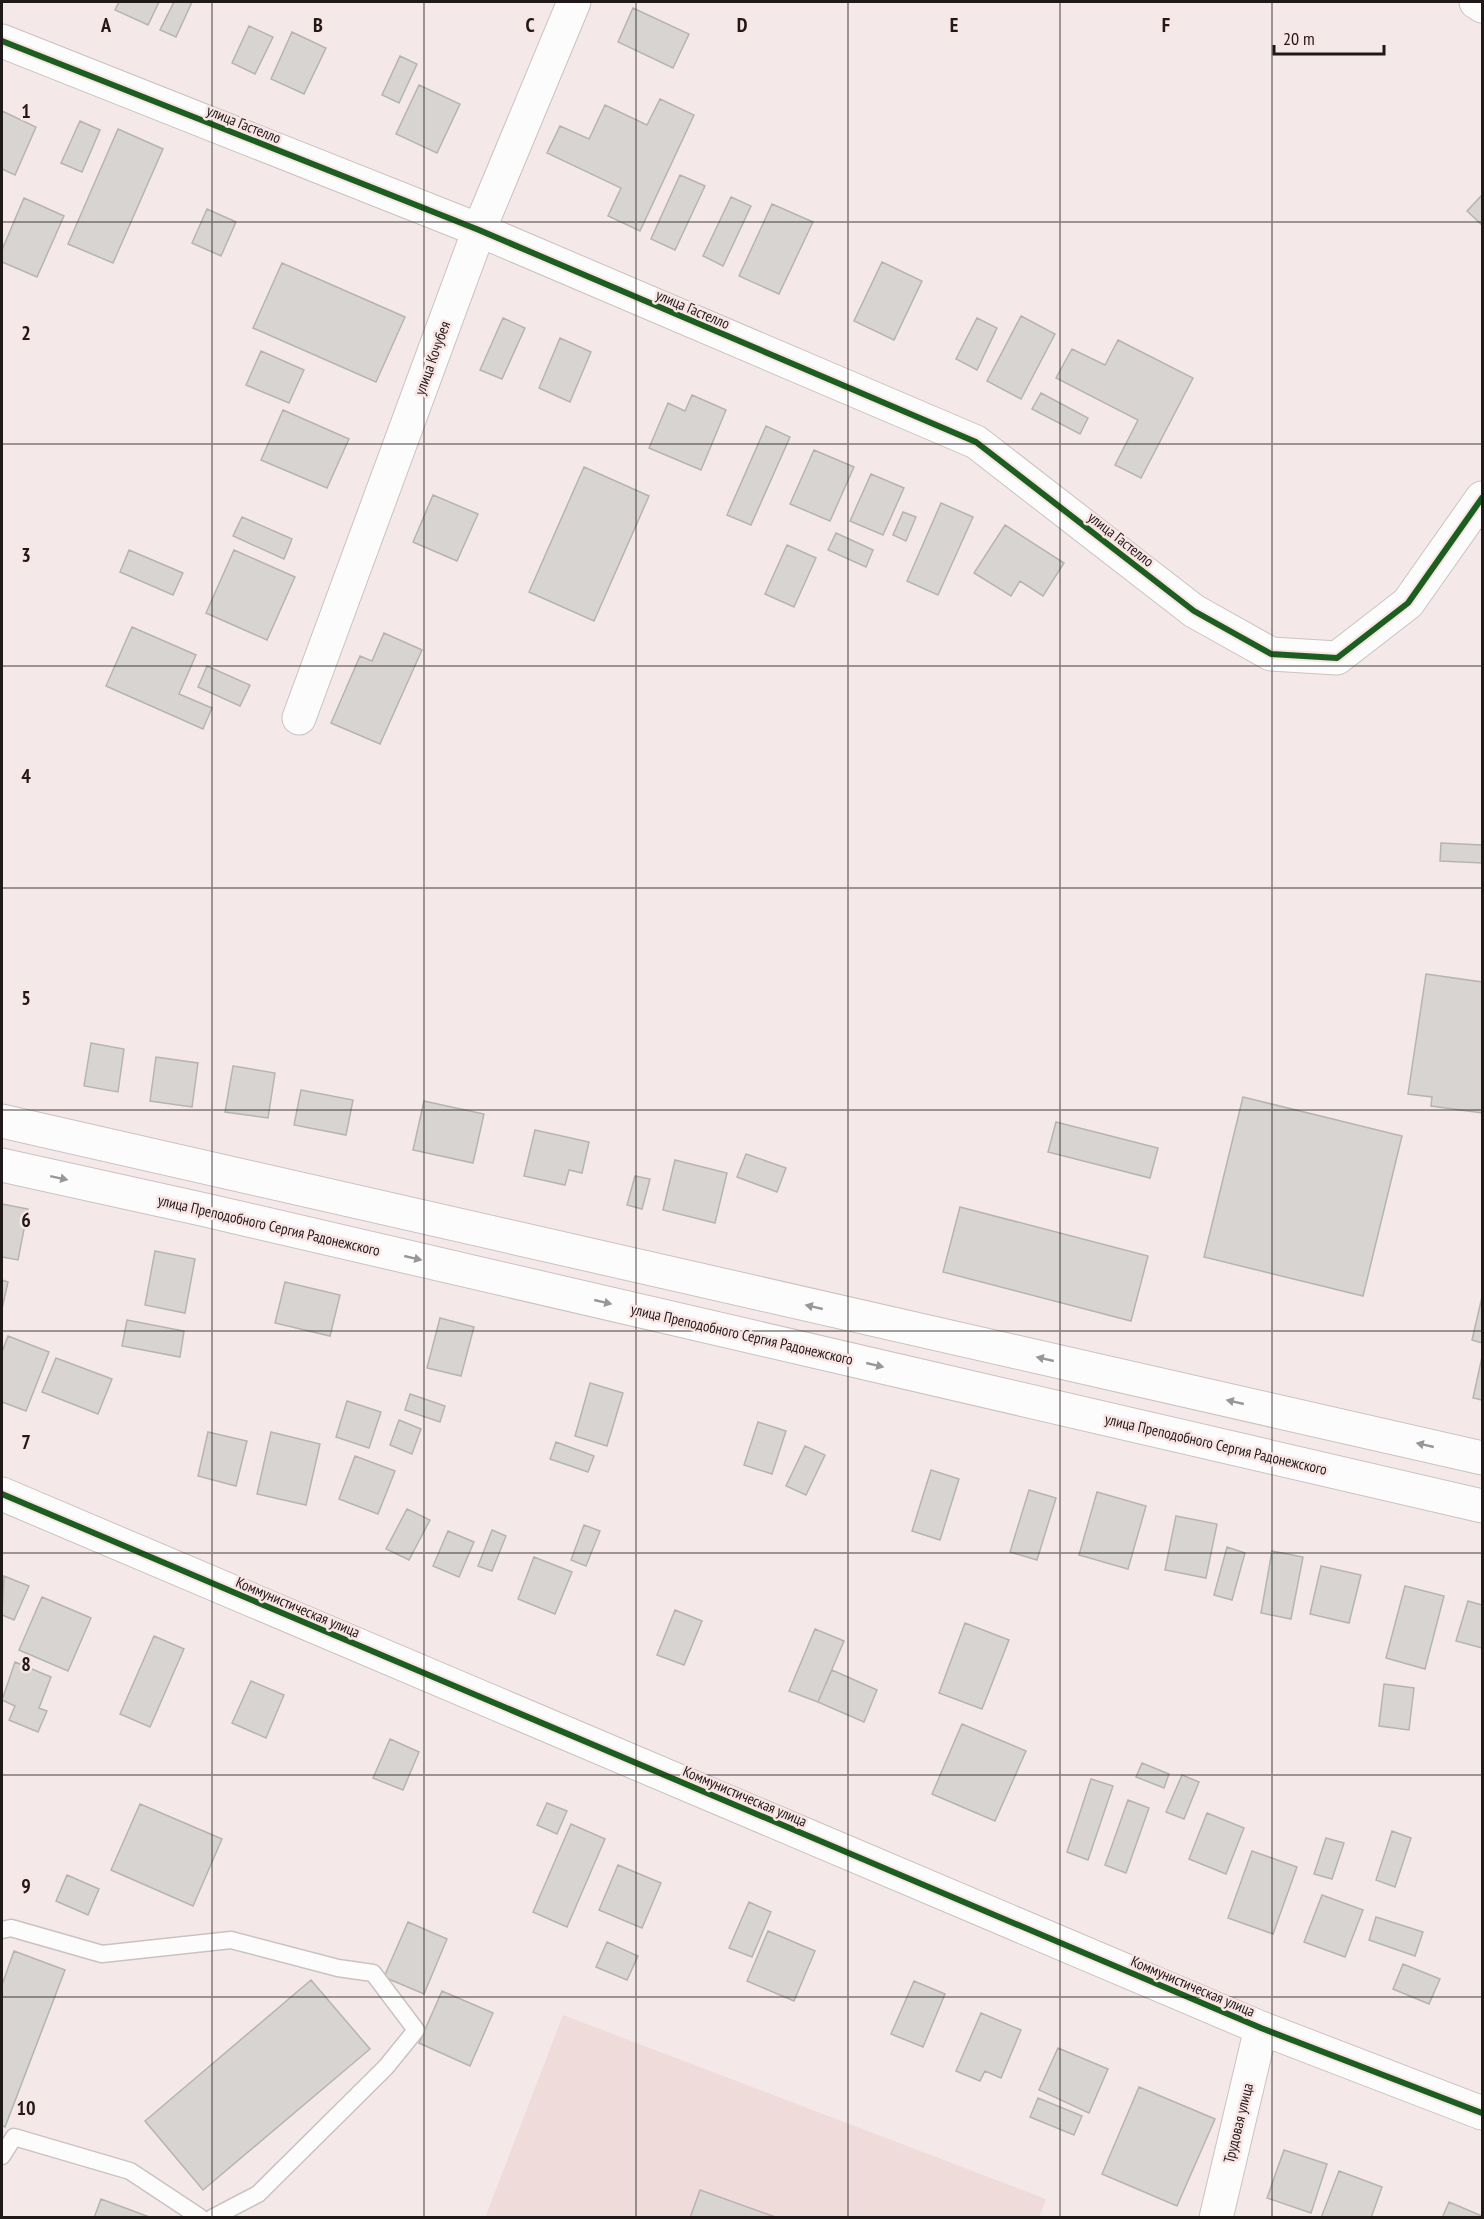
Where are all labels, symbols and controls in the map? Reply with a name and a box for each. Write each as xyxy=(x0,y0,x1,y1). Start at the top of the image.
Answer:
text: A xyxy=(100,12,112,38)
text: B xyxy=(313,12,323,38)
text: C xyxy=(525,12,535,38)
text: D xyxy=(737,12,748,38)
text: E xyxy=(950,12,958,38)
text: F xyxy=(1162,12,1170,38)
scale bar xyxy=(1274,18,1384,56)
text: 20 m xyxy=(1283,27,1315,50)
text: 1 xyxy=(21,98,31,124)
street label: улица Гастелло xyxy=(204,101,284,147)
street label: улица Гастелло xyxy=(653,285,733,333)
street label: улица Кочубея xyxy=(410,318,454,398)
text: 2 xyxy=(21,320,31,346)
street label: улица Гастелло xyxy=(1084,507,1158,571)
text: 3 xyxy=(21,542,31,568)
text: 4 xyxy=(21,763,31,789)
text: 5 xyxy=(21,985,31,1011)
one-way arrow xyxy=(49,1174,68,1183)
street label: улица Преподобного Сергия Радонежского xyxy=(156,1190,382,1260)
text: 6 xyxy=(21,1207,31,1233)
one-way arrow xyxy=(404,1253,422,1263)
one-way arrow xyxy=(593,1297,612,1307)
street label: улица Преподобного Сергия Радонежского xyxy=(629,1299,855,1369)
one-way arrow xyxy=(804,1302,823,1311)
one-way arrow xyxy=(1035,1354,1054,1363)
one-way arrow xyxy=(865,1360,884,1370)
one-way arrow xyxy=(1225,1397,1244,1406)
street label: улица Преподобного Сергия Радонежского xyxy=(1103,1409,1329,1479)
text: 7 xyxy=(21,1429,31,1455)
one-way arrow xyxy=(1416,1440,1435,1449)
street label: Коммунистическая улица xyxy=(233,1572,363,1642)
text: 8 xyxy=(21,1651,31,1677)
street label: Коммунистическая улица xyxy=(680,1761,810,1831)
text: 9 xyxy=(21,1873,31,1899)
street label: Коммунистическая улица xyxy=(1128,1951,1258,2021)
street label: Трудовая улица xyxy=(1219,2081,1257,2165)
text: 10 xyxy=(16,2095,36,2121)

